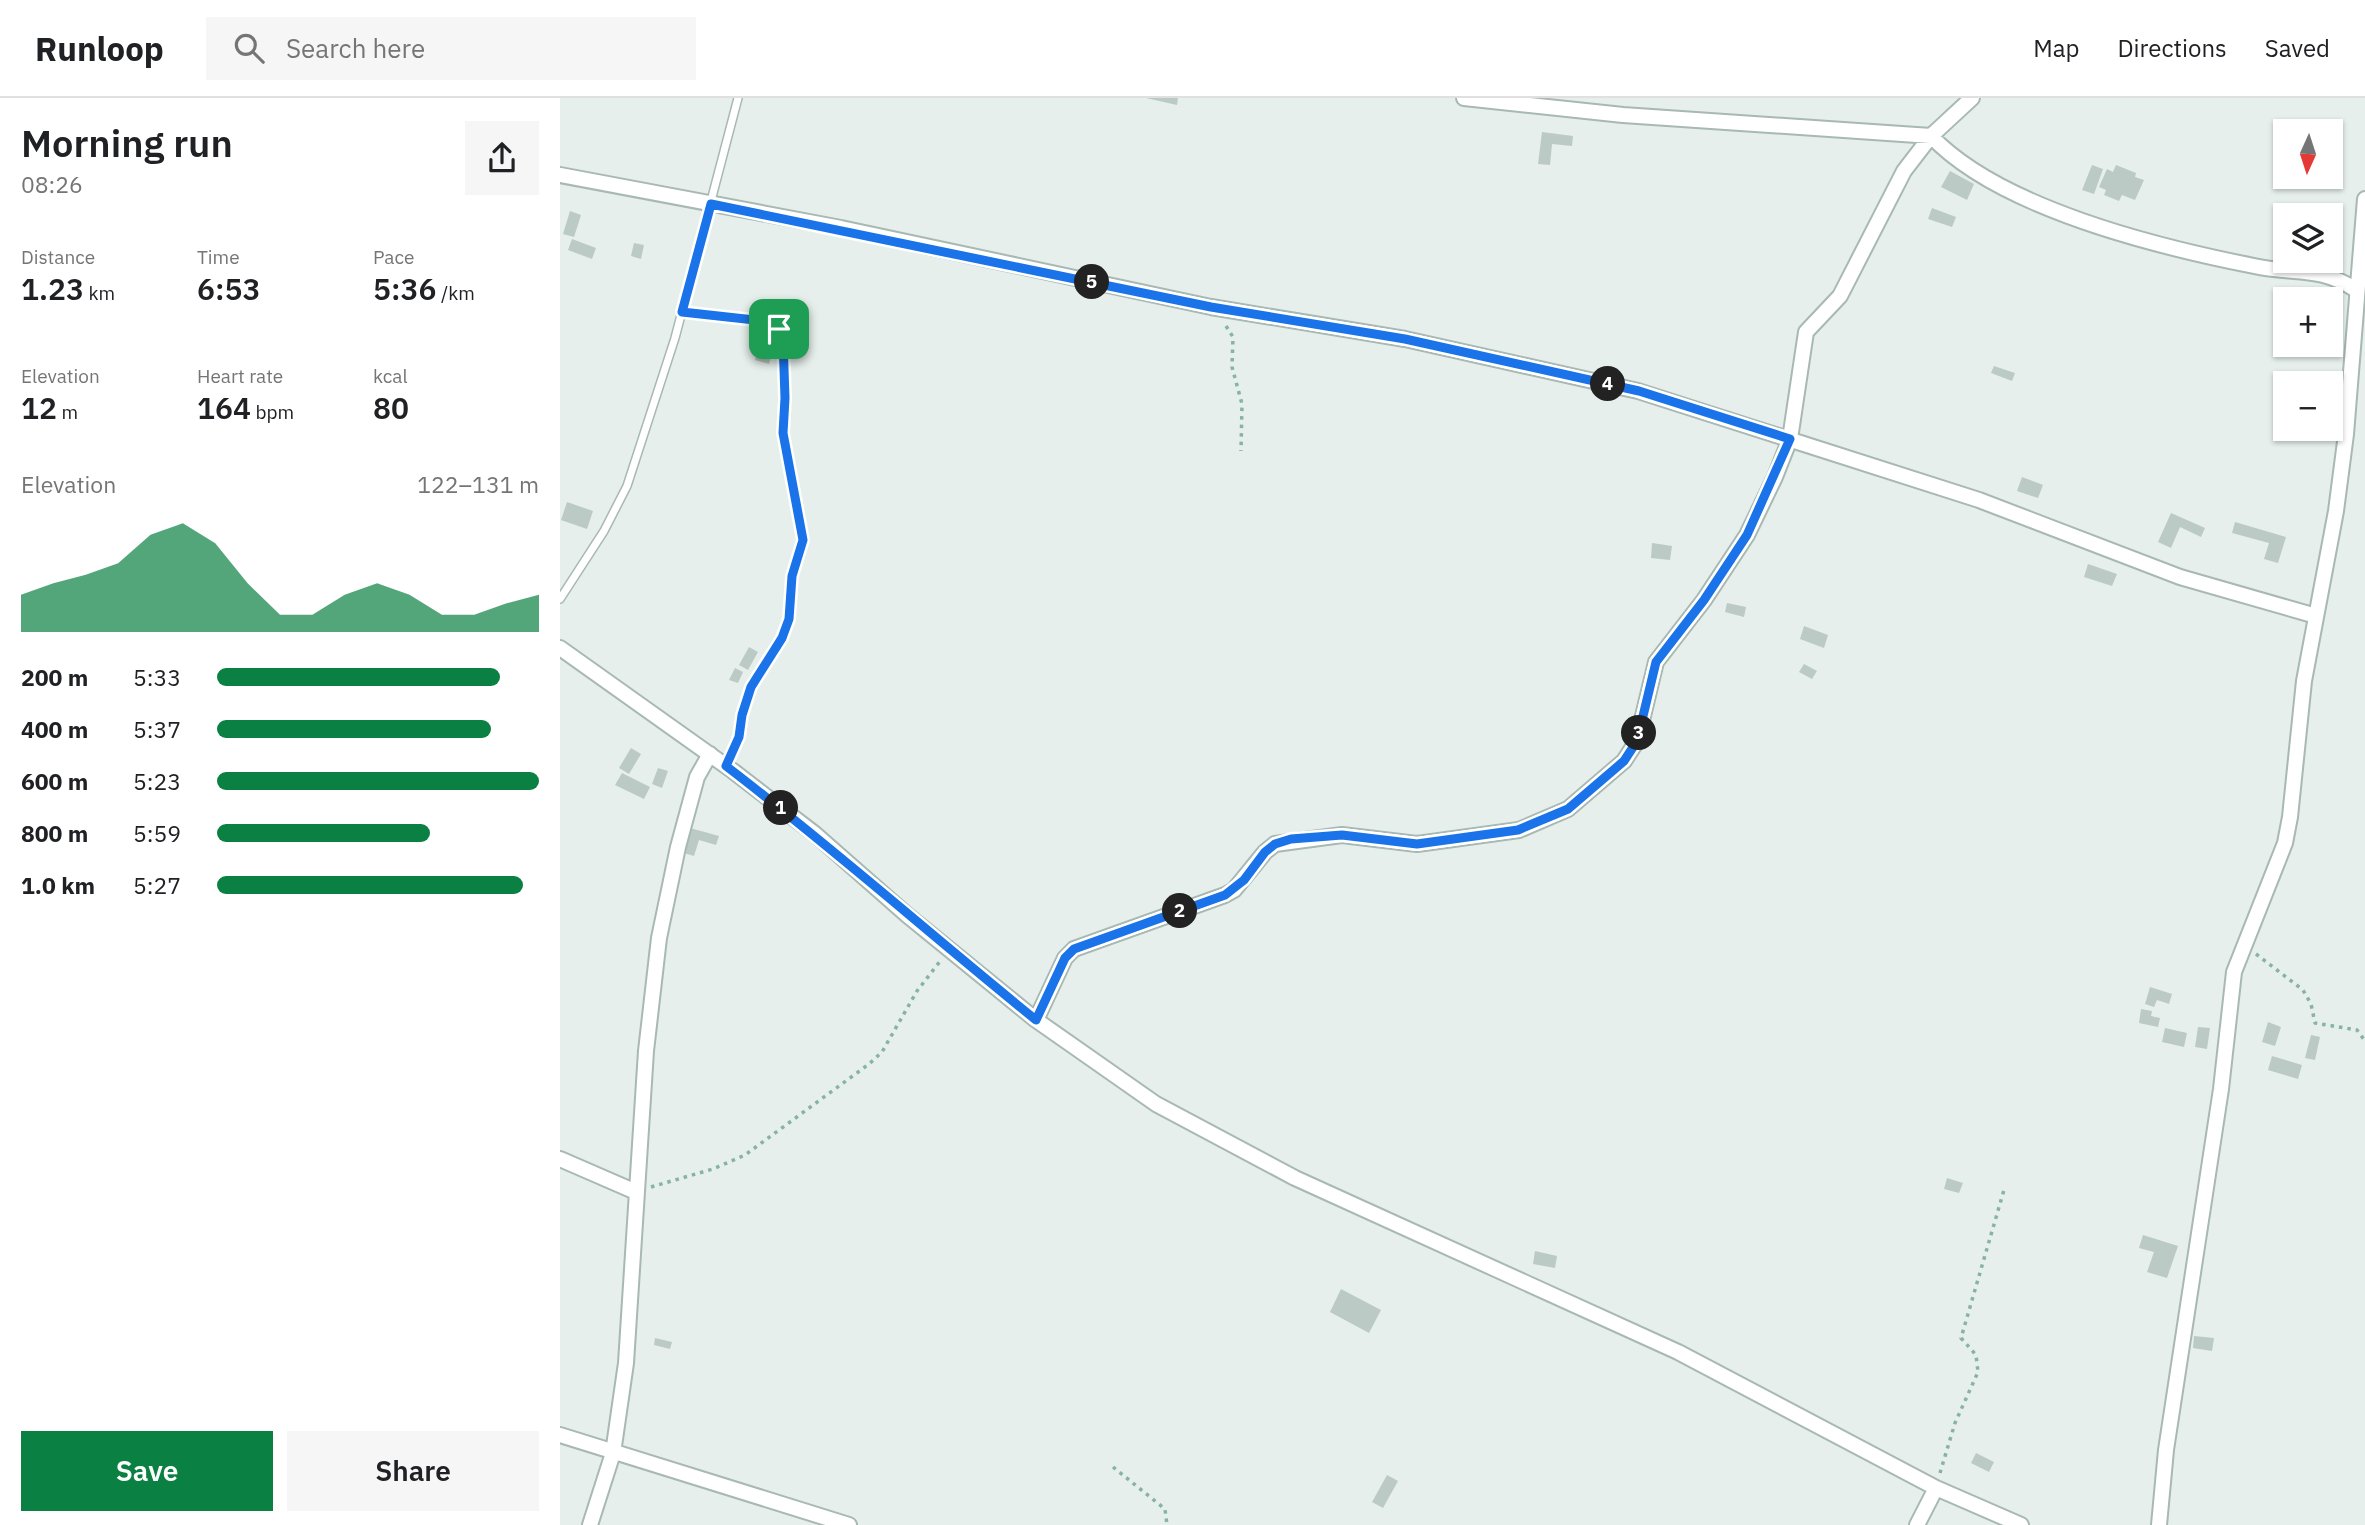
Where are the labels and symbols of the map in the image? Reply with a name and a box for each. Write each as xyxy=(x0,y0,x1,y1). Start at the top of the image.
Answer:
north arrow xyxy=(2273,119,2343,189)
pin: 5 xyxy=(1074,264,1110,300)
pin xyxy=(749,299,809,359)
pin: 4 xyxy=(1590,366,1626,402)
pin: 3 xyxy=(1622,716,1656,750)
pin: 1 xyxy=(764,790,798,826)
pin: 2 xyxy=(1162,894,1198,928)

